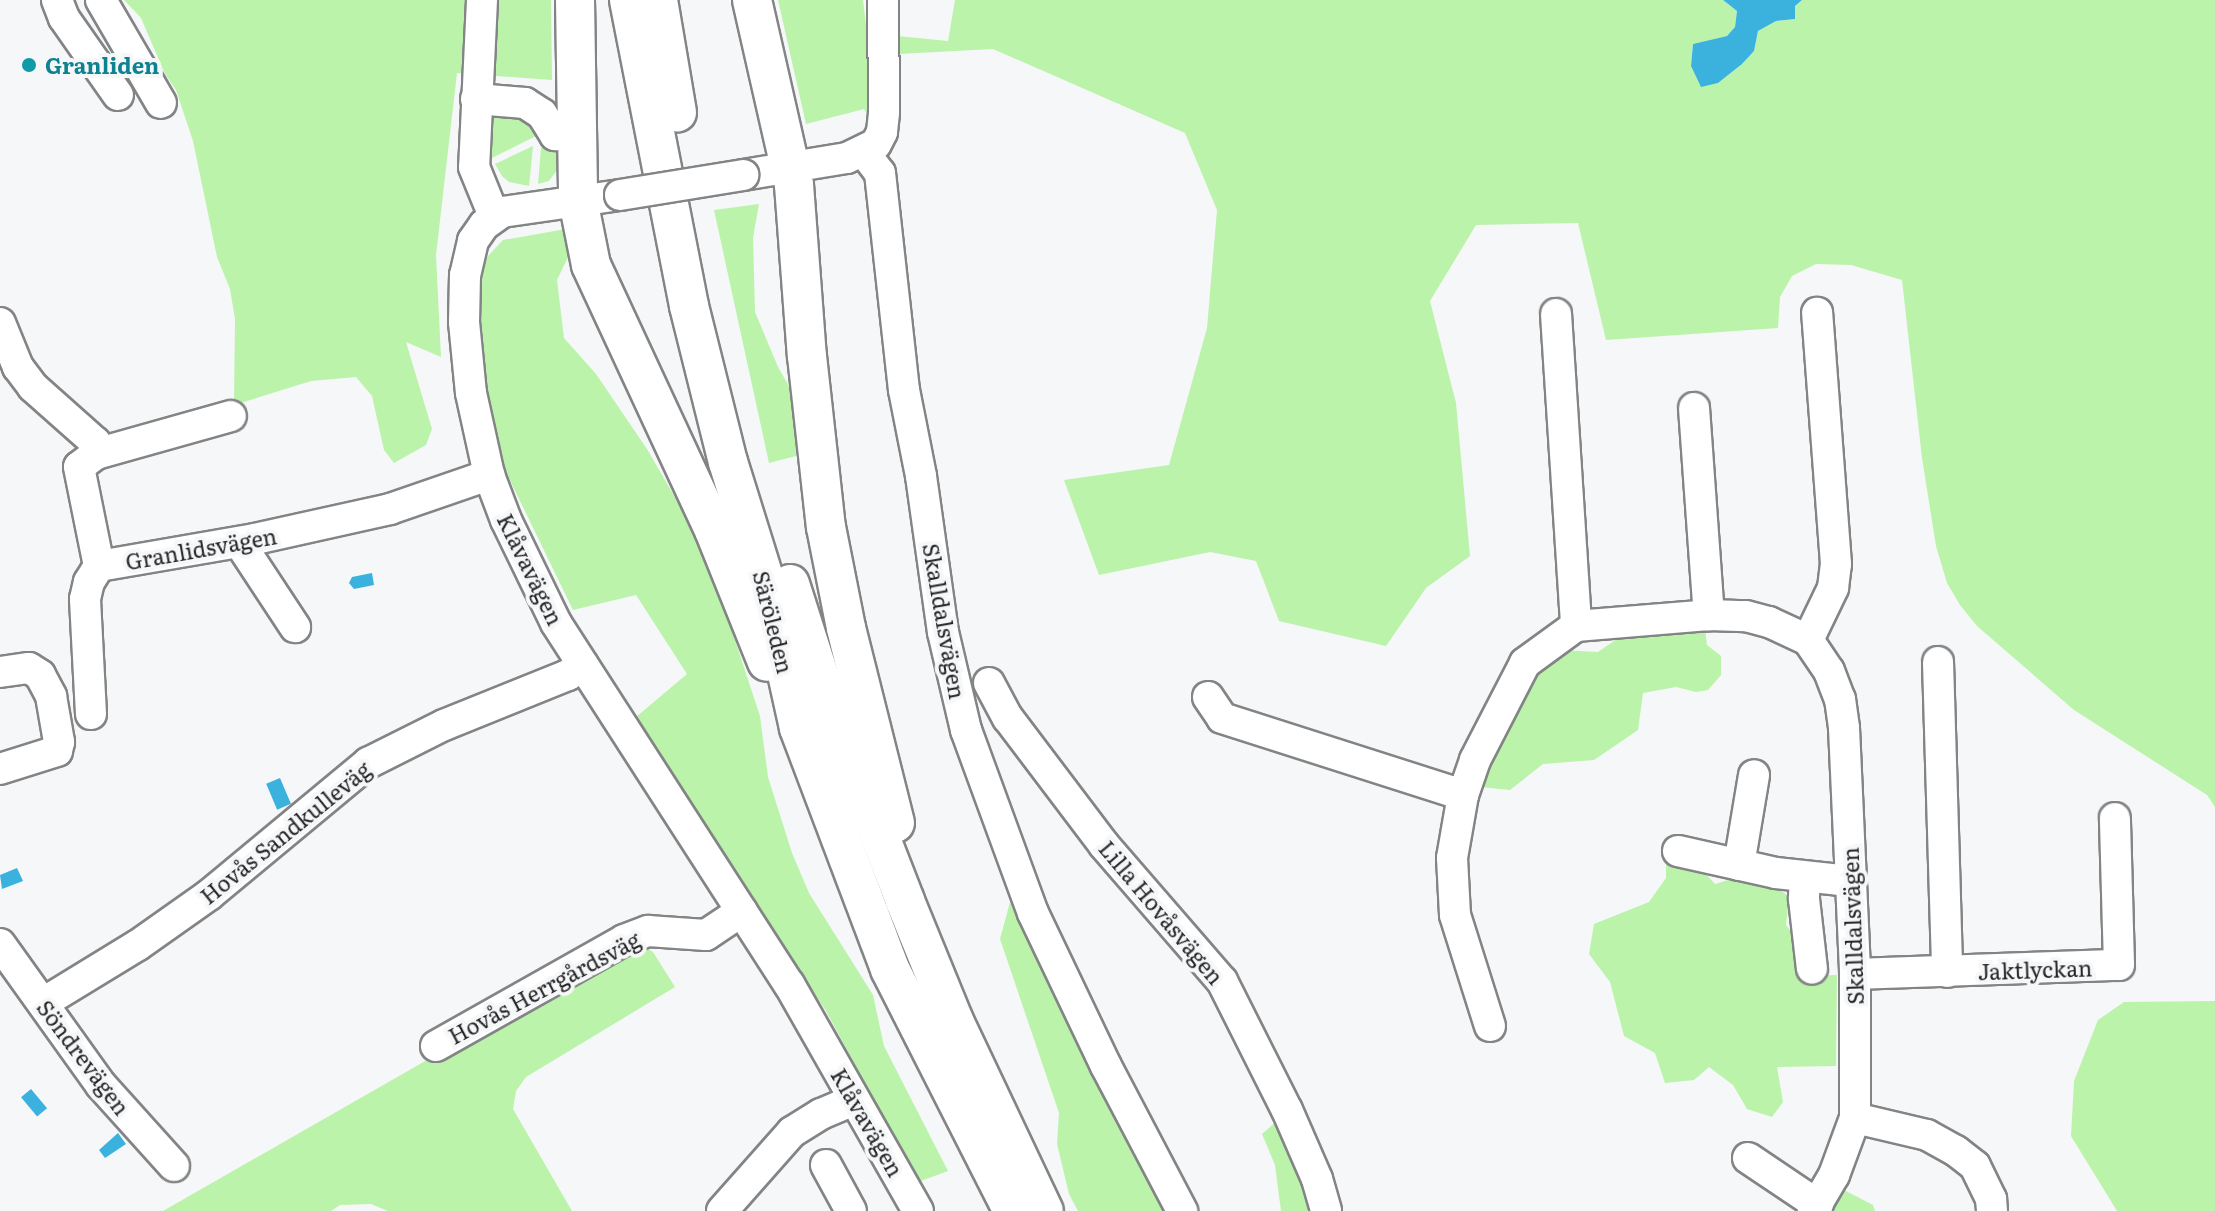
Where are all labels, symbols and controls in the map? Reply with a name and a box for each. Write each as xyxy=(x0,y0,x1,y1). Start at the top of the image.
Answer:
place label: Granliden xyxy=(45,52,159,78)
marker: Granliden xyxy=(20,56,38,74)
street label: Klåvavägen xyxy=(493,509,569,629)
street label: Granlidsvägen xyxy=(123,522,279,574)
street label: Skalldalsvägen xyxy=(918,541,972,701)
street label: Säröleden xyxy=(749,568,799,676)
street label: Hovås Sandkulleväg xyxy=(195,755,375,909)
street label: Lilla Hovåsvägen xyxy=(1094,835,1230,989)
street label: Skalldalsvägen xyxy=(1836,847,1868,1005)
street label: Hovås Herrgårdsväg xyxy=(443,925,645,1049)
street label: Jaktlyckan xyxy=(1977,954,2093,984)
street label: Söndrevägen xyxy=(32,994,136,1120)
street label: Klåvavägen xyxy=(826,1063,910,1181)

